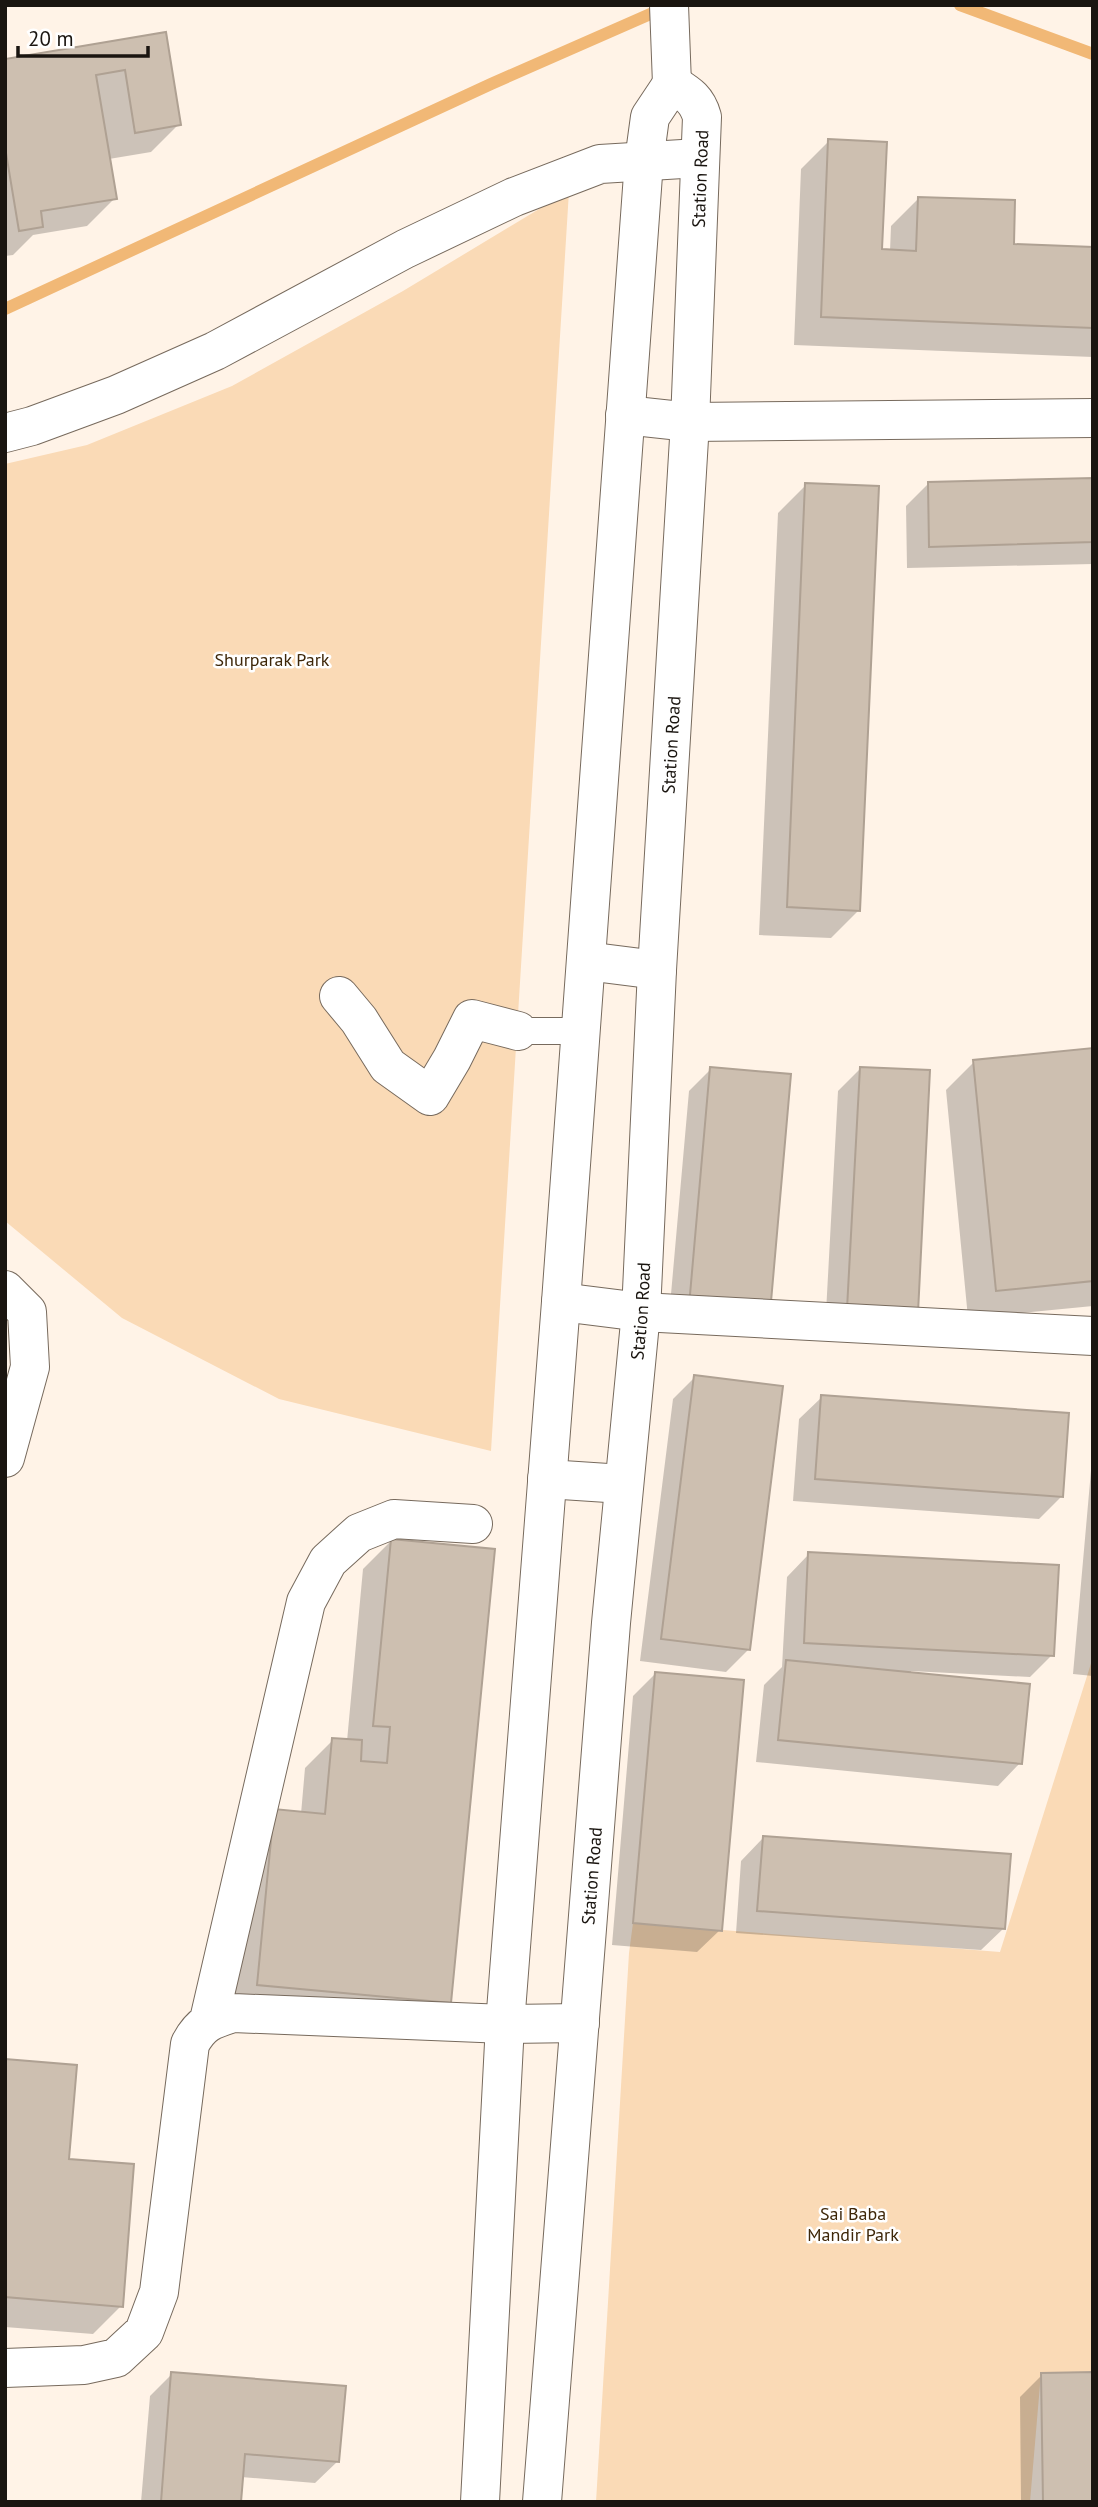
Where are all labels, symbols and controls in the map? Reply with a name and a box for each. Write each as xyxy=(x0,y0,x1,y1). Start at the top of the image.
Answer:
scale bar xyxy=(18,14,147,58)
text: 20 m xyxy=(28,25,74,52)
street label: Station Road xyxy=(686,129,713,228)
park label: Shurparak Park xyxy=(215,648,330,671)
street label: Station Road xyxy=(656,695,685,795)
street label: Station Road xyxy=(625,1262,655,1361)
street label: Station Road xyxy=(576,1826,606,1926)
park label: Sai Baba Mandir Park xyxy=(807,2202,899,2246)

